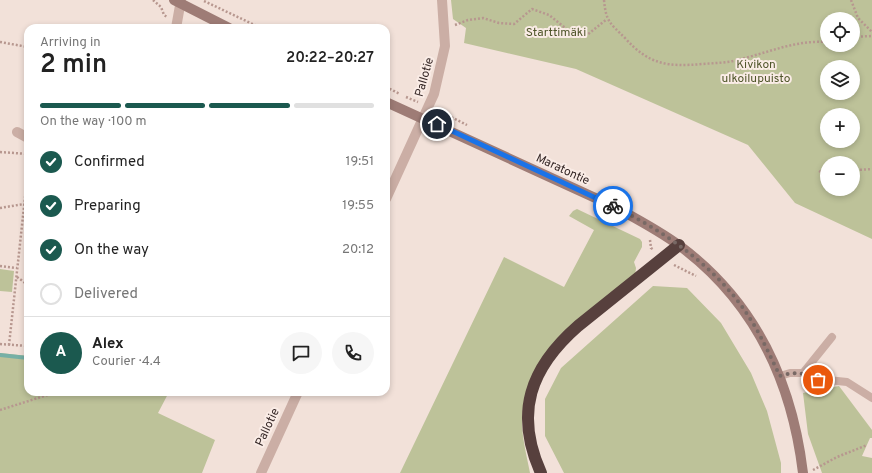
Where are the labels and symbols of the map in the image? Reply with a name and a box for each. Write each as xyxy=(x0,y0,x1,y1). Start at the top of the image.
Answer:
park label: Starttimäki xyxy=(526,25,586,41)
street label: Pallotie xyxy=(412,56,438,99)
park label: Kivikon ulkoilupuisto xyxy=(722,57,791,87)
pin xyxy=(420,107,454,141)
street label: Maratontie xyxy=(533,150,592,189)
courier xyxy=(593,186,633,226)
pin xyxy=(801,363,835,397)
street label: Pallotie xyxy=(252,406,284,449)

